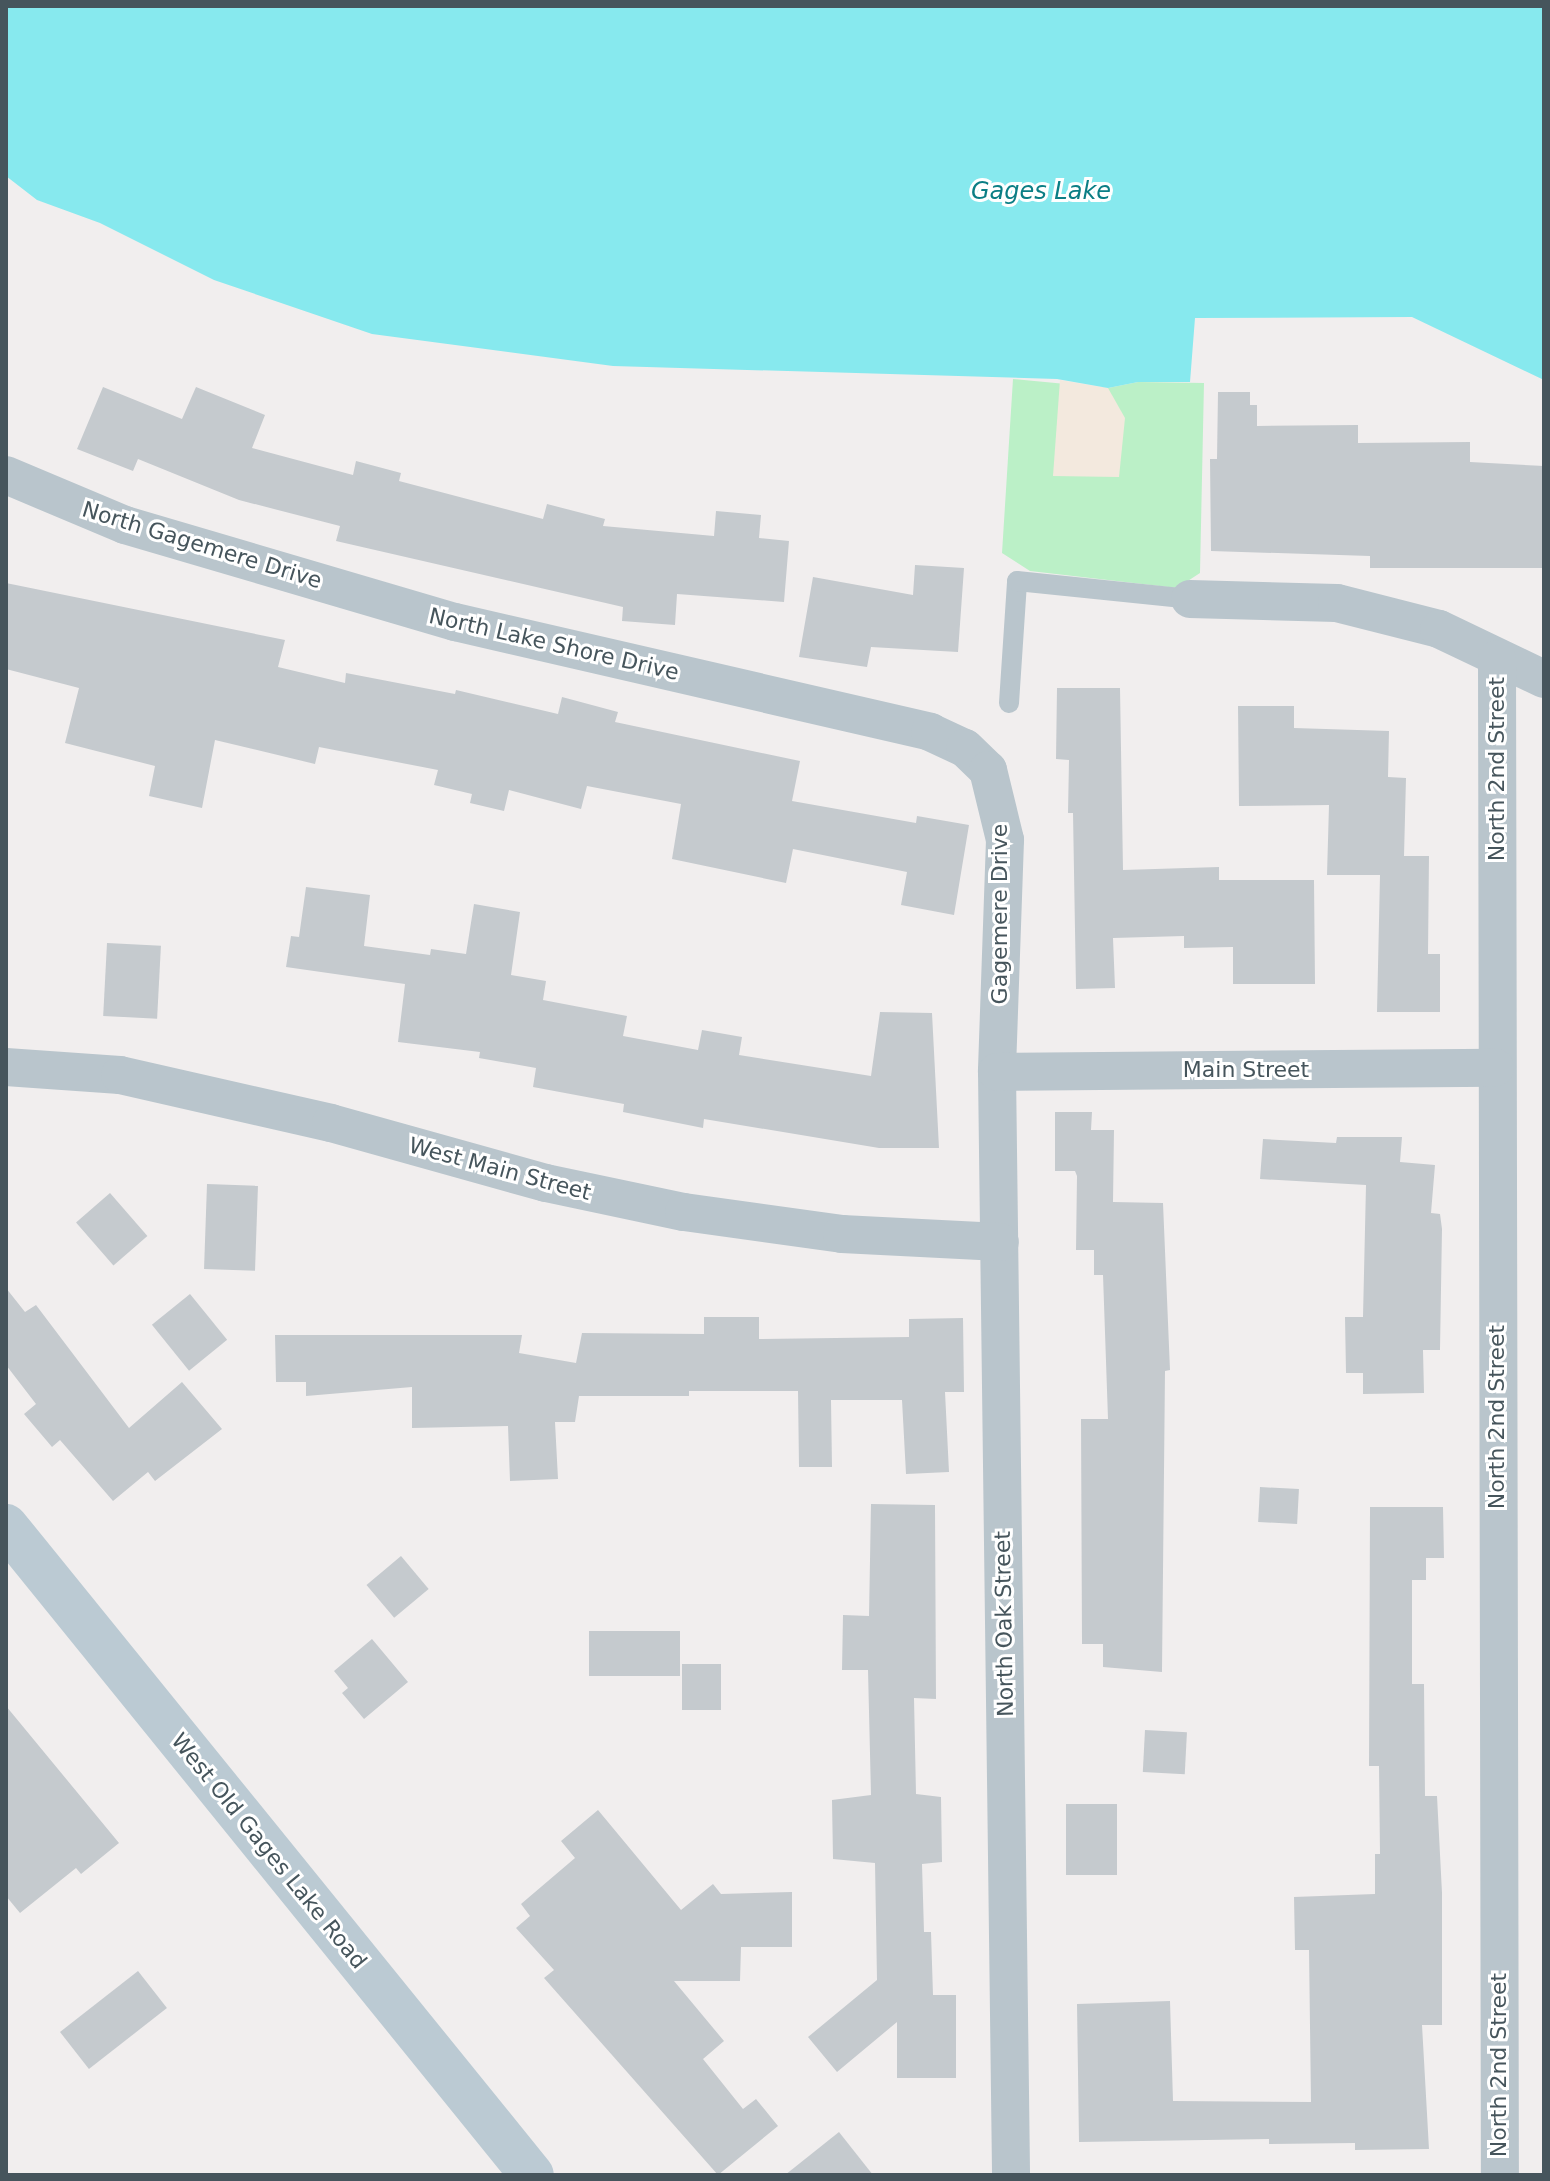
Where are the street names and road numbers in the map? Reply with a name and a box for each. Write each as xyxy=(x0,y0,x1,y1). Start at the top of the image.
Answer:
street label: North Gagemere Drive xyxy=(79,496,325,594)
street label: North Lake Shore Drive xyxy=(426,602,682,686)
street label: North 2nd Street xyxy=(1484,677,1510,861)
street label: Gagemere Drive xyxy=(987,824,1013,1004)
street label: Main Street xyxy=(1183,1057,1309,1083)
street label: West Main Street xyxy=(406,1132,594,1206)
street label: North 2nd Street xyxy=(1484,1325,1510,1509)
street label: North Oak Street xyxy=(989,1531,1019,1717)
street label: West Old Gages Lake Road xyxy=(166,1728,372,1974)
street label: North 2nd Street xyxy=(1486,1973,1512,2157)

